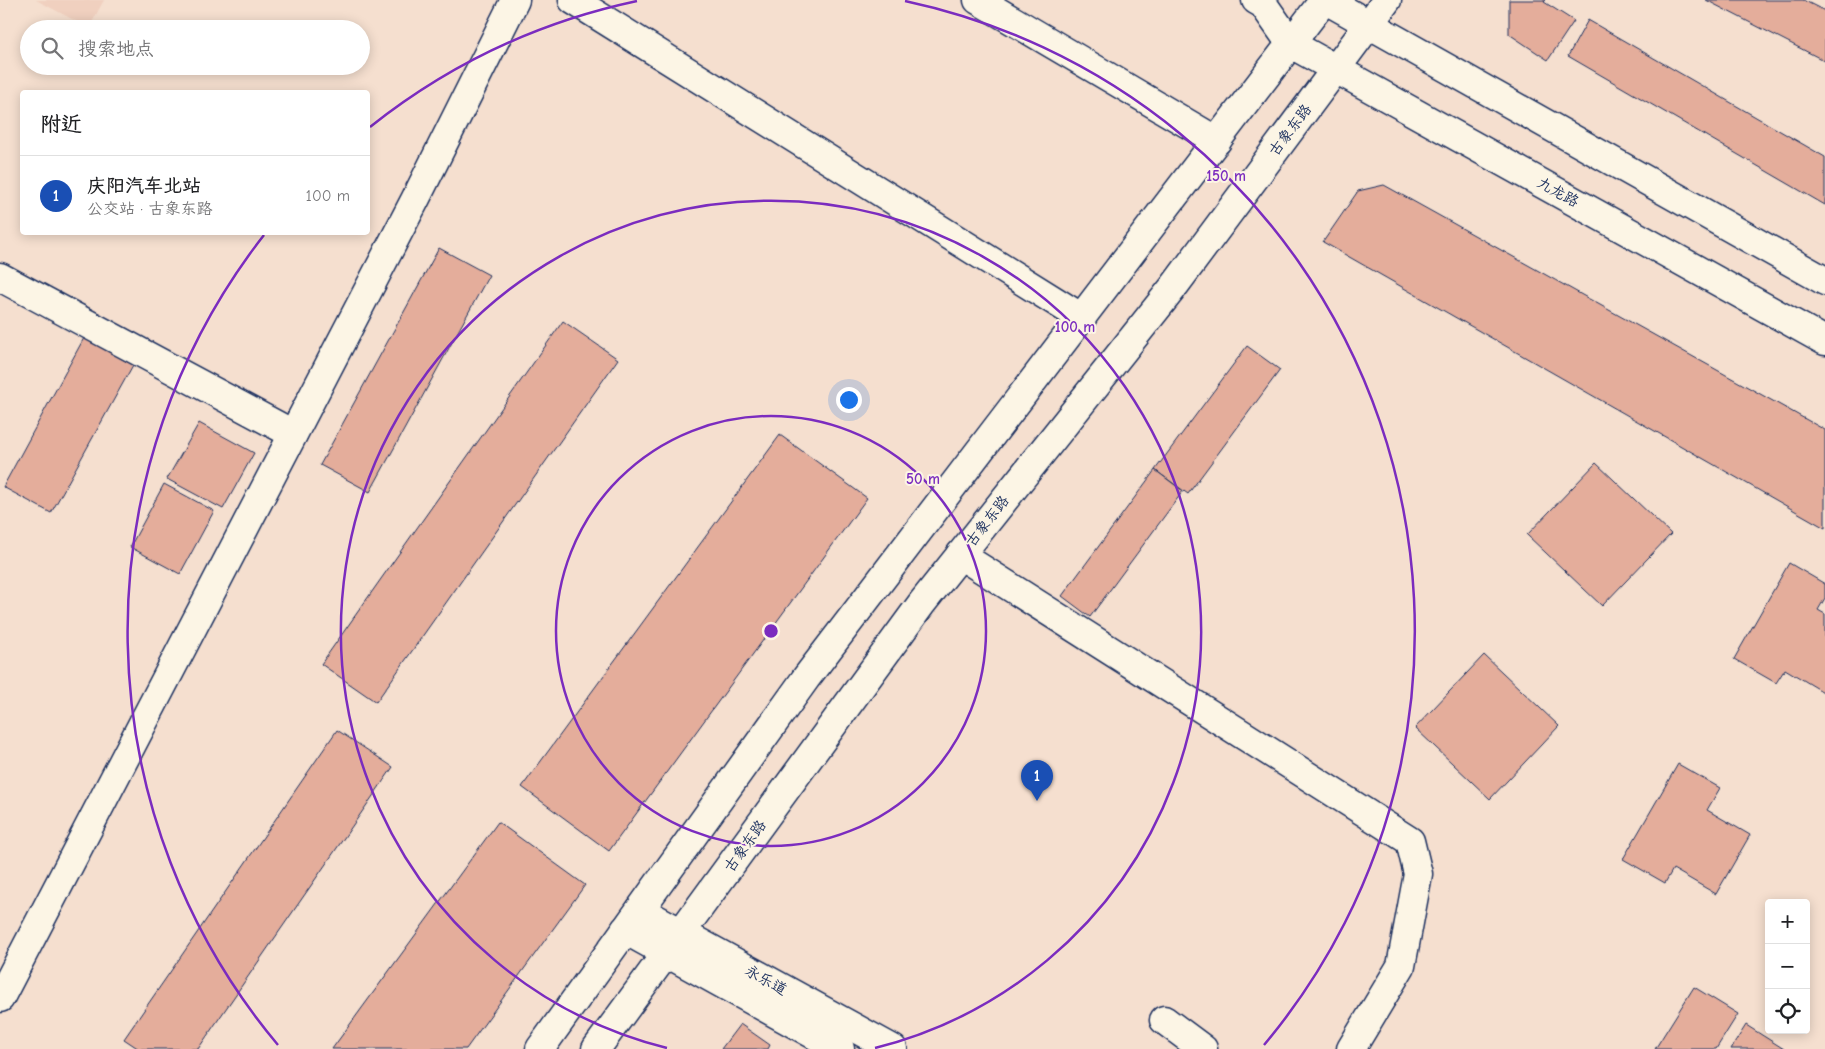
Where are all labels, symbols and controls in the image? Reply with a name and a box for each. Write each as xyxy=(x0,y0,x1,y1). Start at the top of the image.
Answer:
search box xyxy=(20,20,370,75)
icon: search xyxy=(38,34,66,62)
text: 搜索地点 xyxy=(78,38,154,60)
street label: 古象东路 xyxy=(1265,101,1315,159)
text: 附近 xyxy=(40,112,82,136)
text: 150 m xyxy=(1206,167,1246,185)
street label: 九龙路 xyxy=(1534,173,1582,211)
text: 庆阳汽车北站 xyxy=(87,175,201,197)
text: 1 xyxy=(53,187,59,205)
text: 100 m xyxy=(306,187,350,205)
text: 公交站 · 古象东路 xyxy=(87,200,213,218)
text: 100 m xyxy=(1055,318,1095,336)
your location xyxy=(836,387,862,413)
text: 50 m xyxy=(906,470,940,488)
street label: 古象东路 xyxy=(961,492,1013,550)
centre of rings xyxy=(762,622,780,640)
pin: 1 xyxy=(1021,760,1053,801)
street label: 古象东路 xyxy=(720,816,770,876)
map controls xyxy=(1765,899,1810,1034)
button: + xyxy=(1765,899,1810,944)
button: − xyxy=(1765,944,1810,989)
street label: 永乐道 xyxy=(742,961,790,999)
button: locate xyxy=(1765,989,1810,1034)

